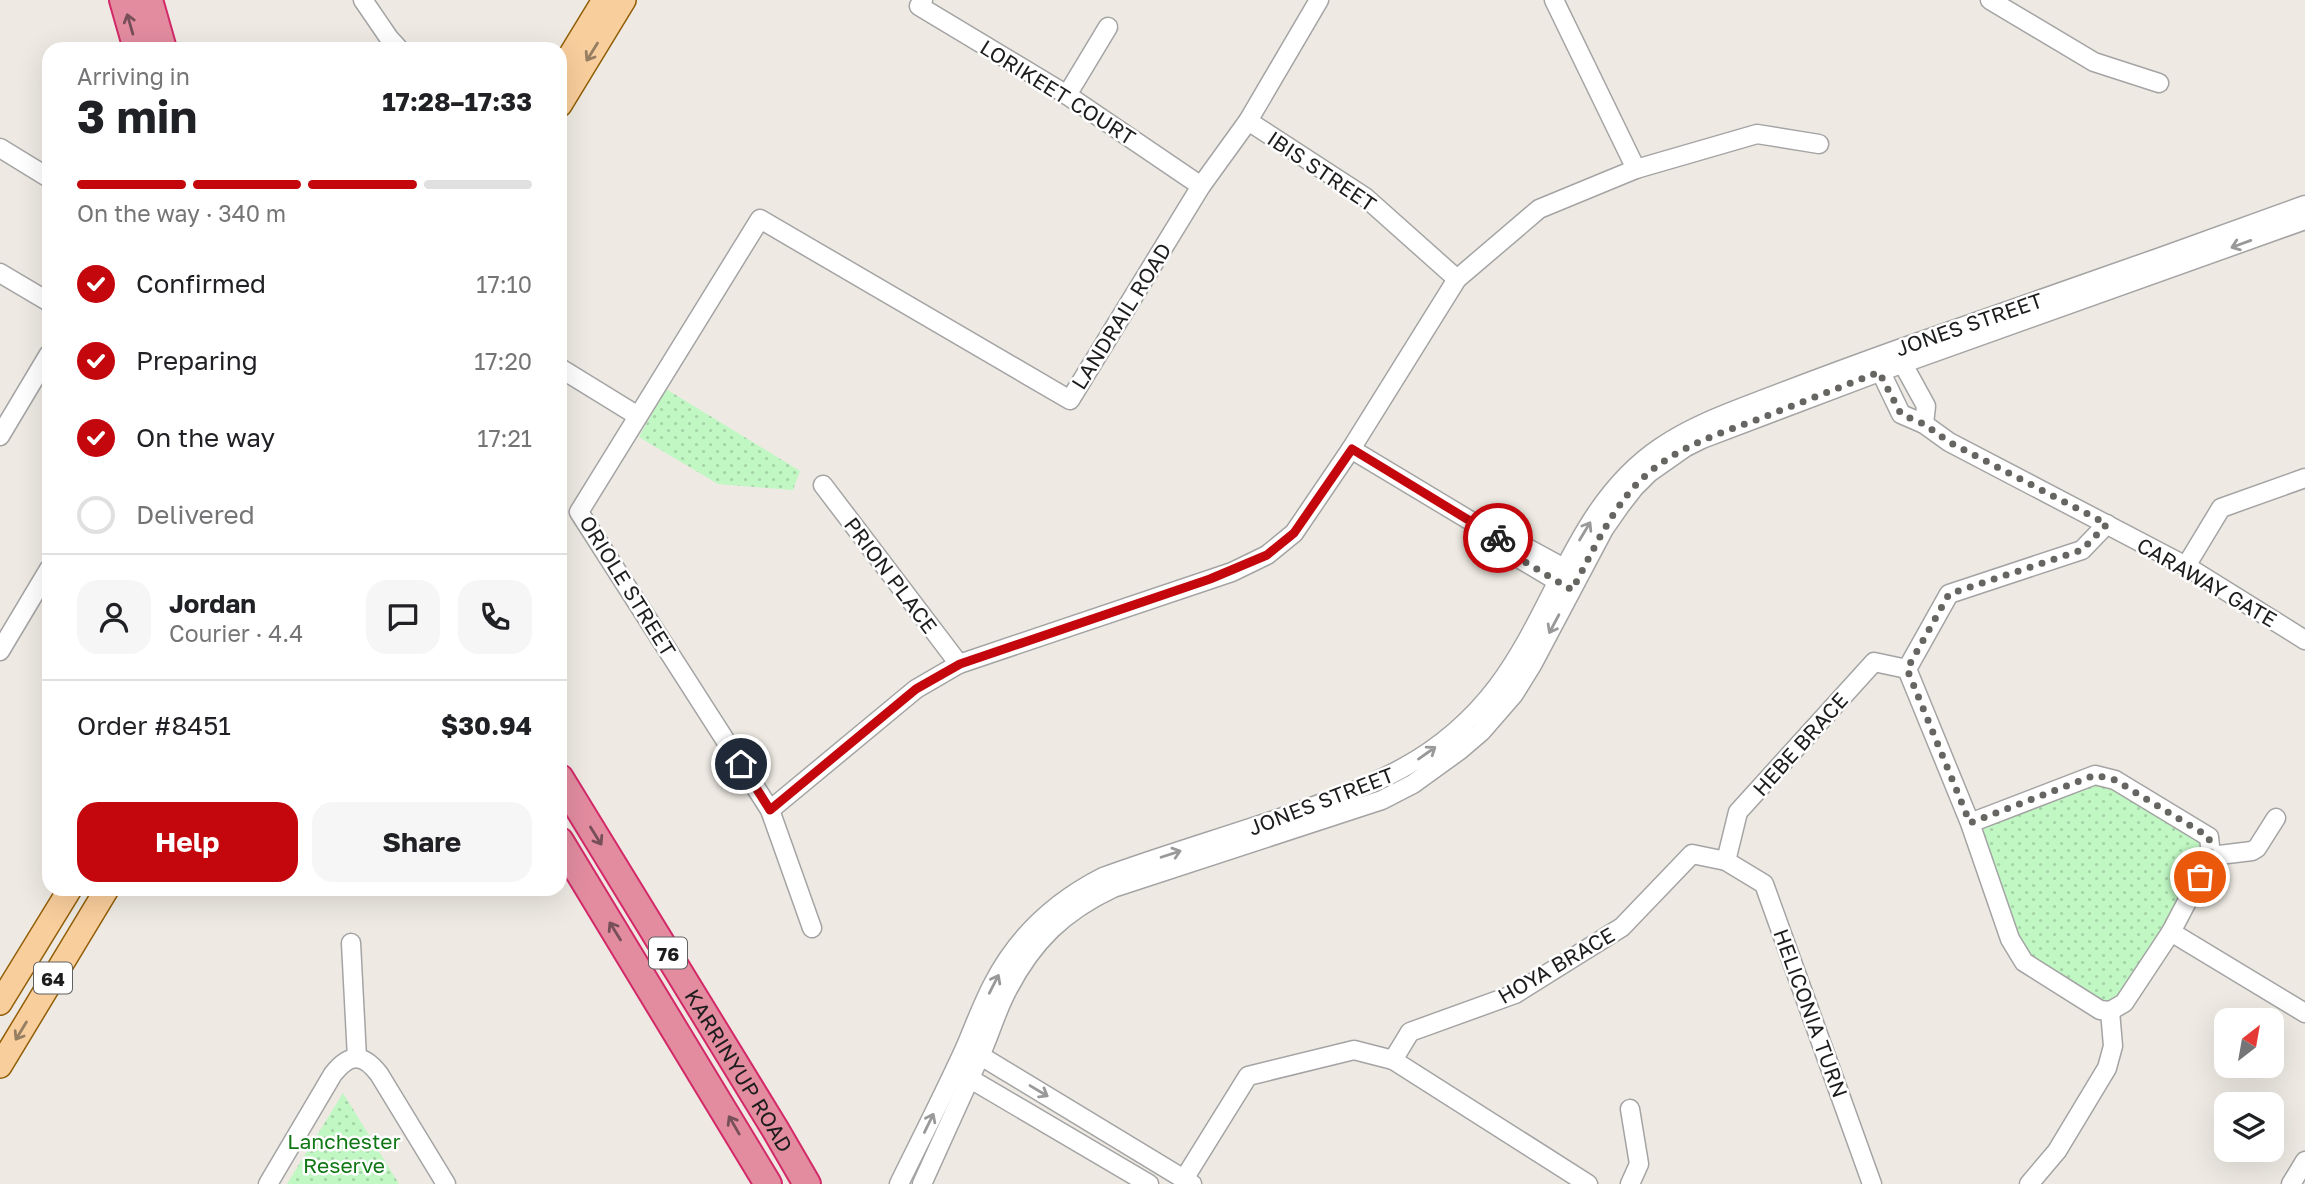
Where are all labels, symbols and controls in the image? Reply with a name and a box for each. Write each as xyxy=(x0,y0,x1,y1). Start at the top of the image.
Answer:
one-way arrow xyxy=(123,14,136,36)
street label: LORIKEET COURT xyxy=(975,34,1141,150)
one-way arrow xyxy=(585,42,599,62)
text: Arriving in xyxy=(77,62,190,90)
text: 17:28–17:33 xyxy=(382,86,532,117)
text: 3 min xyxy=(77,88,197,143)
street label: IBIS STREET xyxy=(1263,125,1381,217)
text: On the way · 340 m xyxy=(77,199,286,227)
street label: LANDRAIL ROAD xyxy=(1066,238,1176,394)
one-way arrow xyxy=(2230,238,2252,251)
icon: check xyxy=(77,265,115,303)
text: Confirmed xyxy=(136,268,266,299)
text: 17:10 xyxy=(476,270,532,298)
street label: JONES STREET xyxy=(1892,287,2046,361)
icon: check xyxy=(77,342,115,380)
text: Preparing xyxy=(136,345,258,376)
text: 17:20 xyxy=(474,347,532,375)
icon: check xyxy=(77,419,115,457)
text: On the way xyxy=(136,422,275,453)
text: 17:21 xyxy=(477,424,532,452)
text: Delivered xyxy=(136,499,255,530)
courier xyxy=(1463,503,1533,573)
street label: ORIOLE STREET xyxy=(574,511,682,661)
street label: PRION PLACE xyxy=(839,512,943,638)
icon: bike xyxy=(1479,519,1517,557)
one-way arrow xyxy=(1578,521,1592,541)
street label: CARAWAY GATE xyxy=(2132,531,2282,633)
button: person xyxy=(77,580,151,654)
button: chat xyxy=(366,580,440,654)
button: phone xyxy=(458,580,532,654)
text: Jordan xyxy=(169,588,256,619)
one-way arrow xyxy=(1547,613,1560,634)
text: Courier · 4.4 xyxy=(169,619,303,647)
street label: HEBE BRACE xyxy=(1747,687,1853,801)
text: Order #8451 xyxy=(77,710,231,741)
text: $30.94 xyxy=(441,710,532,741)
pin xyxy=(711,734,771,794)
icon: home xyxy=(722,745,760,783)
one-way arrow xyxy=(1417,746,1436,760)
street label: JONES STREET xyxy=(1244,761,1398,841)
button: Help xyxy=(77,802,298,882)
button: Share xyxy=(312,802,532,882)
one-way arrow xyxy=(589,826,603,846)
one-way arrow xyxy=(1159,847,1181,860)
pin xyxy=(2170,847,2230,907)
icon: bag xyxy=(2181,858,2219,896)
one-way arrow xyxy=(608,921,622,941)
street label: HOYA BRACE xyxy=(1493,921,1619,1009)
street label: HELICONIA TURN xyxy=(1768,925,1854,1101)
road number: 76 xyxy=(649,937,687,968)
road number: 64 xyxy=(34,962,72,994)
one-way arrow xyxy=(987,974,1001,995)
street label: KARRINYUP ROAD xyxy=(679,984,799,1157)
north arrow xyxy=(2214,1008,2284,1078)
map controls xyxy=(2214,1008,2284,1162)
one-way arrow xyxy=(14,1021,28,1041)
one-way arrow xyxy=(1028,1085,1048,1099)
button: layers xyxy=(2214,1092,2284,1162)
one-way arrow xyxy=(923,1112,936,1134)
one-way arrow xyxy=(727,1116,741,1136)
park label: Lanchester Reserve xyxy=(287,1128,401,1178)

